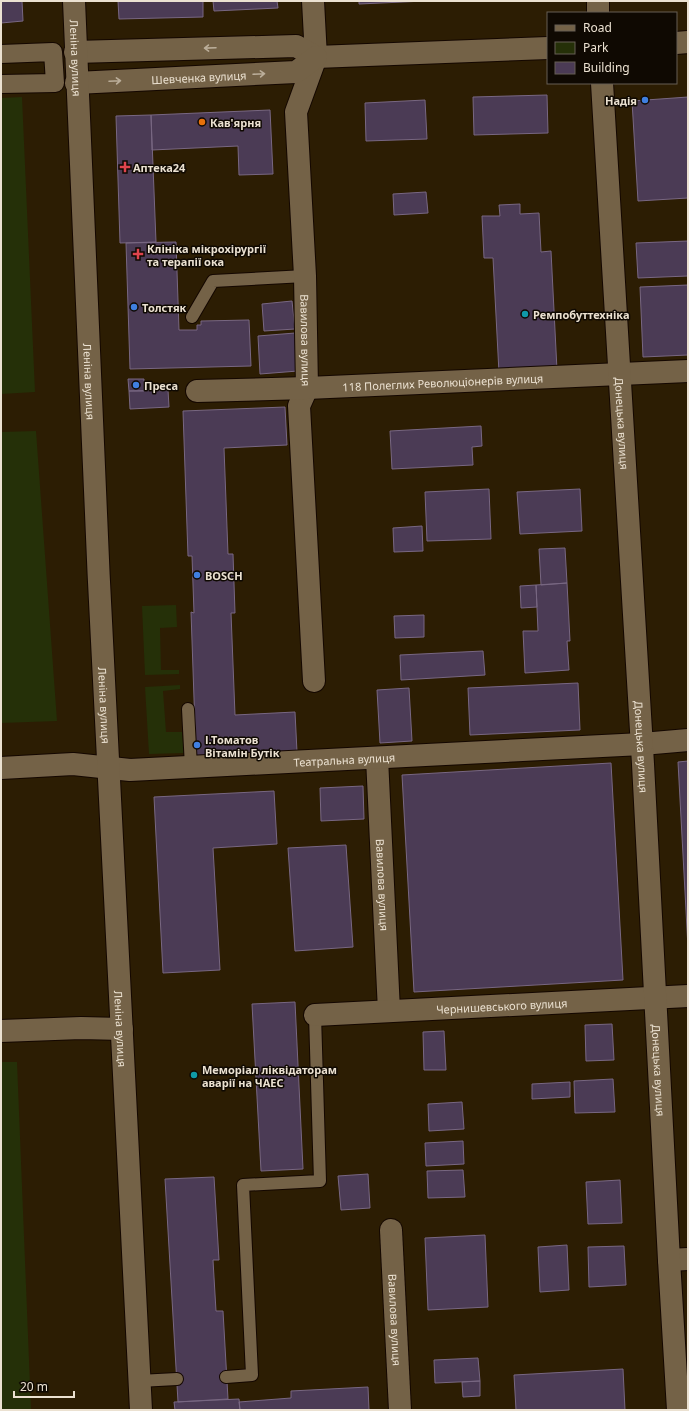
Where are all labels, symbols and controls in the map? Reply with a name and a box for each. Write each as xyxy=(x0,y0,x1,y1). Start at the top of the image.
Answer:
legend xyxy=(547,12,677,84)
street label: Леніна вулиця xyxy=(67,19,85,97)
text: Road xyxy=(583,19,612,36)
text: Park xyxy=(583,39,609,56)
one-way arrow xyxy=(204,44,217,52)
text: Building xyxy=(583,59,630,76)
street label: Шевченка вулиця xyxy=(151,67,247,87)
one-way arrow xyxy=(252,70,265,77)
one-way arrow xyxy=(108,77,121,85)
place label: Надія xyxy=(605,93,637,108)
marker: Надія xyxy=(640,95,650,105)
place label: Кав'ярня xyxy=(210,115,261,130)
marker: Кав'ярня xyxy=(197,117,207,127)
place label: Аптека24 xyxy=(133,160,186,175)
marker: Аптека24 xyxy=(120,162,130,172)
place label: Клініка мікрохірургії та терапії ока xyxy=(147,241,267,269)
marker: Клініка мікрохірургії та терапії ока xyxy=(132,248,144,260)
street label: Вавилова вулиця xyxy=(298,294,314,386)
place label: Толстяк xyxy=(142,300,187,315)
marker: Толстяк xyxy=(129,302,139,312)
place label: Ремпобуттехніка xyxy=(533,307,629,322)
marker: Ремпобуттехніка xyxy=(520,309,530,319)
street label: Леніна вулиця xyxy=(81,343,99,420)
street label: 118 Полеглих Революціонерів вулиця xyxy=(342,370,544,394)
street label: Донецька вулиця xyxy=(612,377,633,470)
place label: Преса xyxy=(144,378,178,393)
marker: Преса xyxy=(131,380,141,390)
place label: BOSCH xyxy=(205,568,243,583)
marker: BOSCH xyxy=(192,570,202,580)
street label: Леніна вулиця xyxy=(96,667,114,744)
street label: Донецька вулиця xyxy=(632,700,652,793)
place label: І.Томатов Вітамін Бутік xyxy=(205,732,280,760)
marker: І.Томатов Вітамін Бутік xyxy=(192,740,202,750)
street label: Театральна вулиця xyxy=(293,749,395,769)
street label: Вавилова вулиця xyxy=(373,838,393,931)
street label: Леніна вулиця xyxy=(112,990,130,1068)
street label: Чернишевського вулиця xyxy=(436,995,568,1016)
street label: Донецька вулиця xyxy=(649,1024,669,1117)
place label: Меморіал ліквідаторам аварії на ЧАЕС xyxy=(202,1062,337,1090)
marker: Меморіал ліквідаторам аварії на ЧАЕС xyxy=(189,1070,199,1080)
street label: Вавилова вулиця xyxy=(386,1273,405,1366)
scale bar xyxy=(14,1373,74,1399)
text: 20 m xyxy=(20,1378,48,1395)

